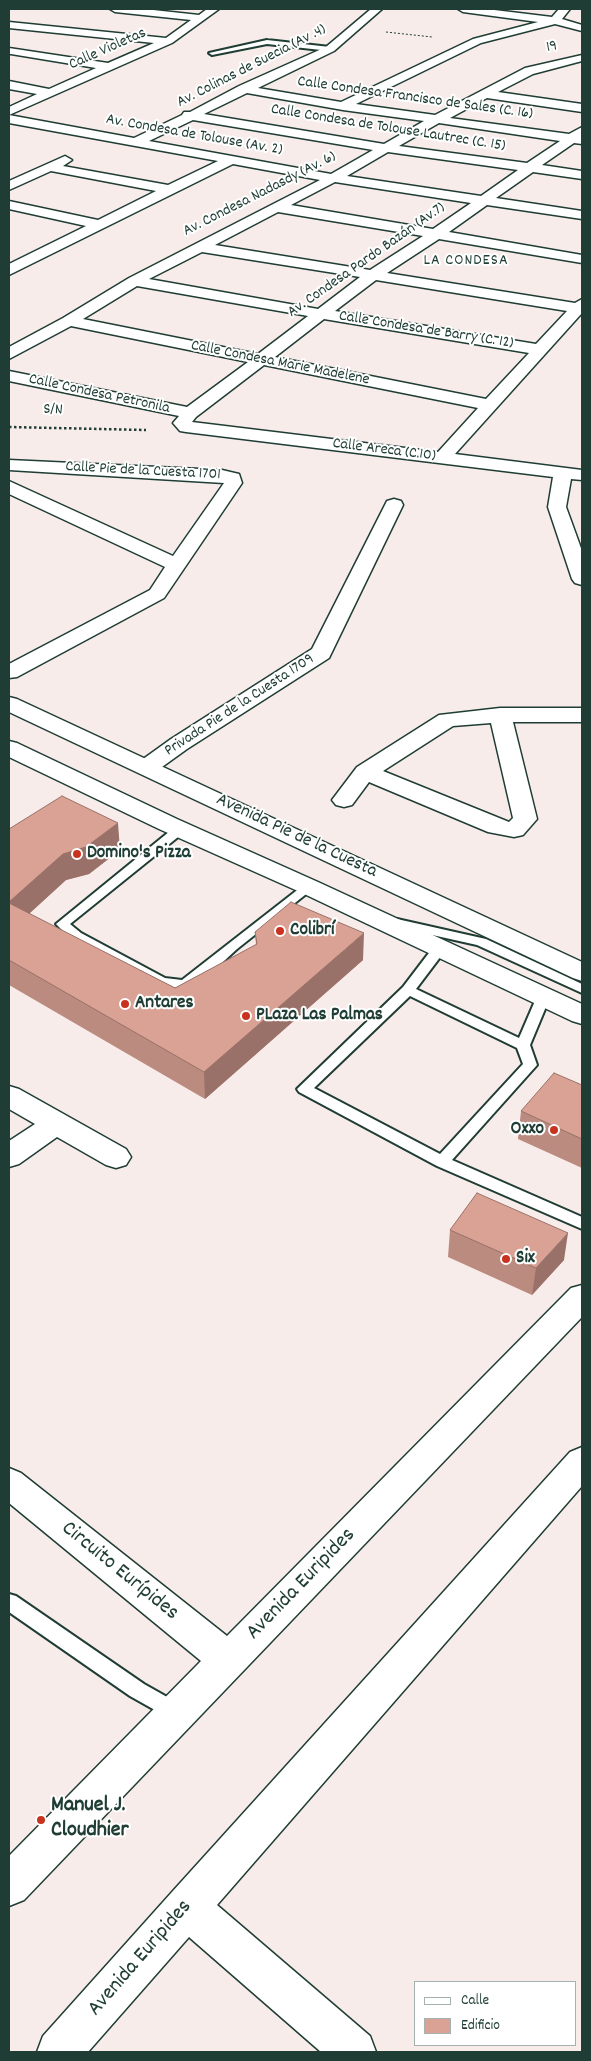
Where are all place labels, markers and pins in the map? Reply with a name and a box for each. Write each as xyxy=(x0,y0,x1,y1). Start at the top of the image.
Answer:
place label: Domino's Pizza xyxy=(87,843,191,865)
marker: Domino's Pizza xyxy=(71,848,83,860)
place label: Colibrí xyxy=(290,920,335,942)
marker: Colibrí xyxy=(274,925,286,937)
place label: Antares xyxy=(135,993,193,1015)
marker: Antares xyxy=(119,998,131,1010)
place label: PLaza Las Palmas xyxy=(256,1005,383,1027)
marker: PLaza Las Palmas xyxy=(240,1010,252,1022)
place label: Oxxo xyxy=(511,1119,544,1141)
marker: Oxxo xyxy=(548,1124,560,1136)
place label: Six xyxy=(516,1248,535,1270)
marker: Six xyxy=(500,1253,512,1265)
place label: Manuel J. Cloudhier xyxy=(51,1794,129,1845)
marker: Manuel J. Cloudhier xyxy=(35,1814,47,1826)

